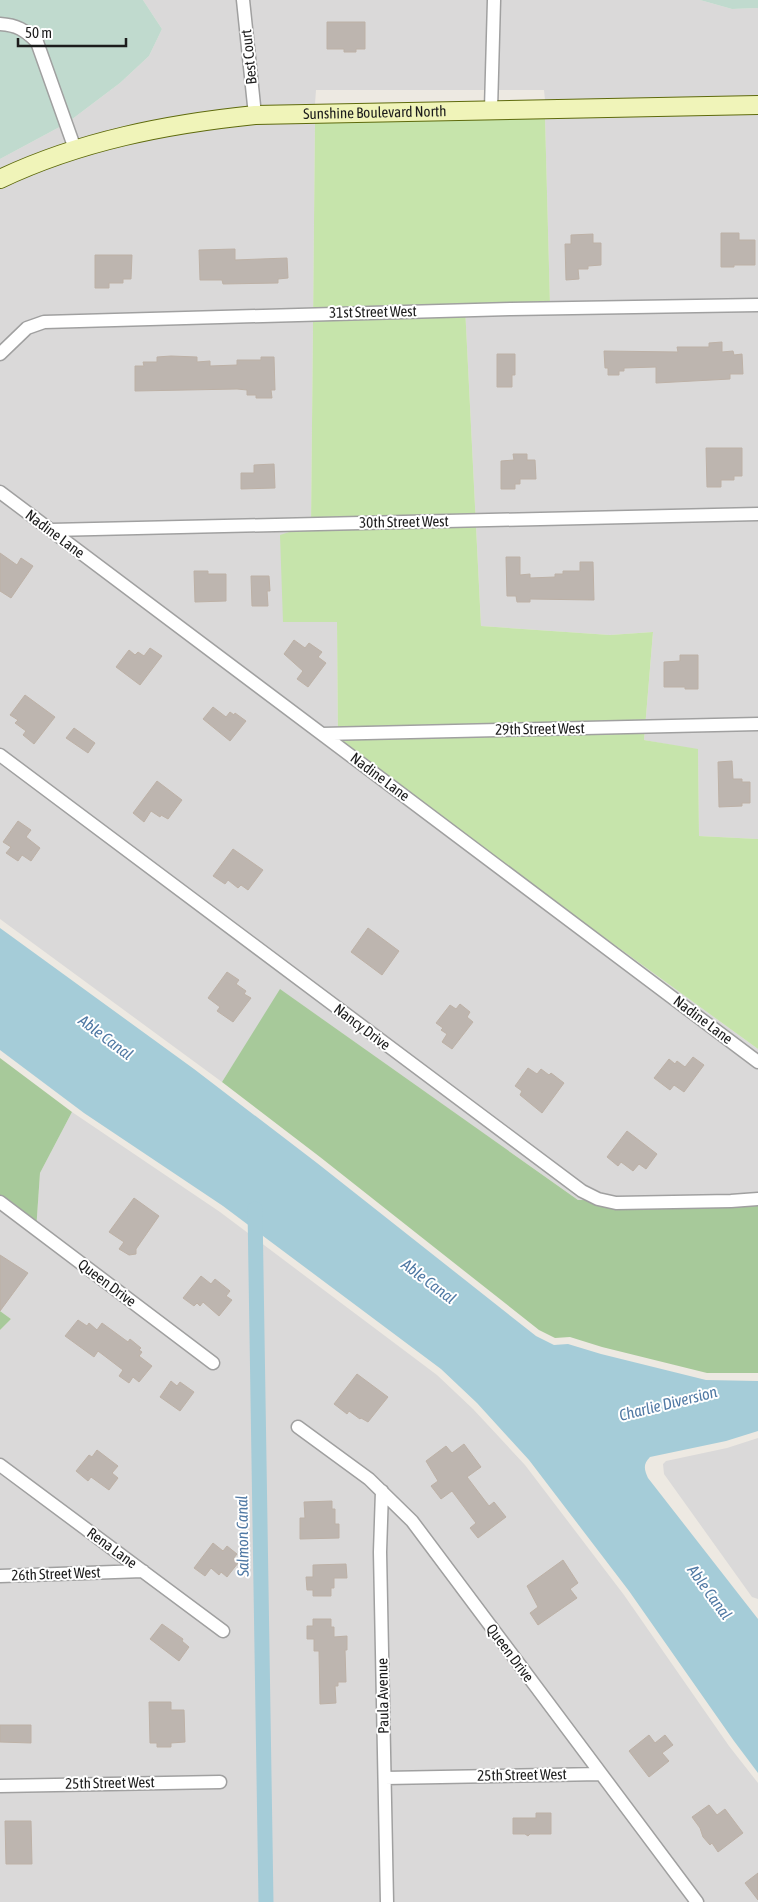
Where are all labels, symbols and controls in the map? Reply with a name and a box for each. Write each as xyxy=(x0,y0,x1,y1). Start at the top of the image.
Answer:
scale bar xyxy=(18,15,125,47)
text: 50 m xyxy=(25,24,52,41)
street label: Best Court xyxy=(237,29,260,85)
street label: Sunshine Boulevard North xyxy=(303,102,447,122)
street label: 31st Street West xyxy=(329,302,417,321)
street label: Nadine Lane xyxy=(22,506,88,561)
street label: 30th Street West xyxy=(359,512,449,531)
street label: 29th Street West xyxy=(495,719,585,738)
street label: Nadine Lane xyxy=(347,749,413,804)
street label: Nadine Lane xyxy=(670,992,736,1047)
street label: Nancy Drive xyxy=(331,1000,394,1053)
water label: Able Canal xyxy=(75,1010,137,1063)
water label: Able Canal xyxy=(398,1254,460,1307)
street label: Queen Drive xyxy=(75,1255,140,1310)
water label: Charlie Diversion xyxy=(617,1382,719,1424)
water label: Salmon Canal xyxy=(232,1495,252,1578)
street label: Rena Lane xyxy=(84,1524,141,1571)
water label: Able Canal xyxy=(684,1560,736,1623)
street label: 26th Street West xyxy=(11,1563,101,1584)
street label: Queen Drive xyxy=(483,1620,538,1685)
street label: Paula Avenue xyxy=(373,1658,392,1734)
street label: 25th Street West xyxy=(477,1765,567,1784)
street label: 25th Street West xyxy=(65,1773,155,1792)

